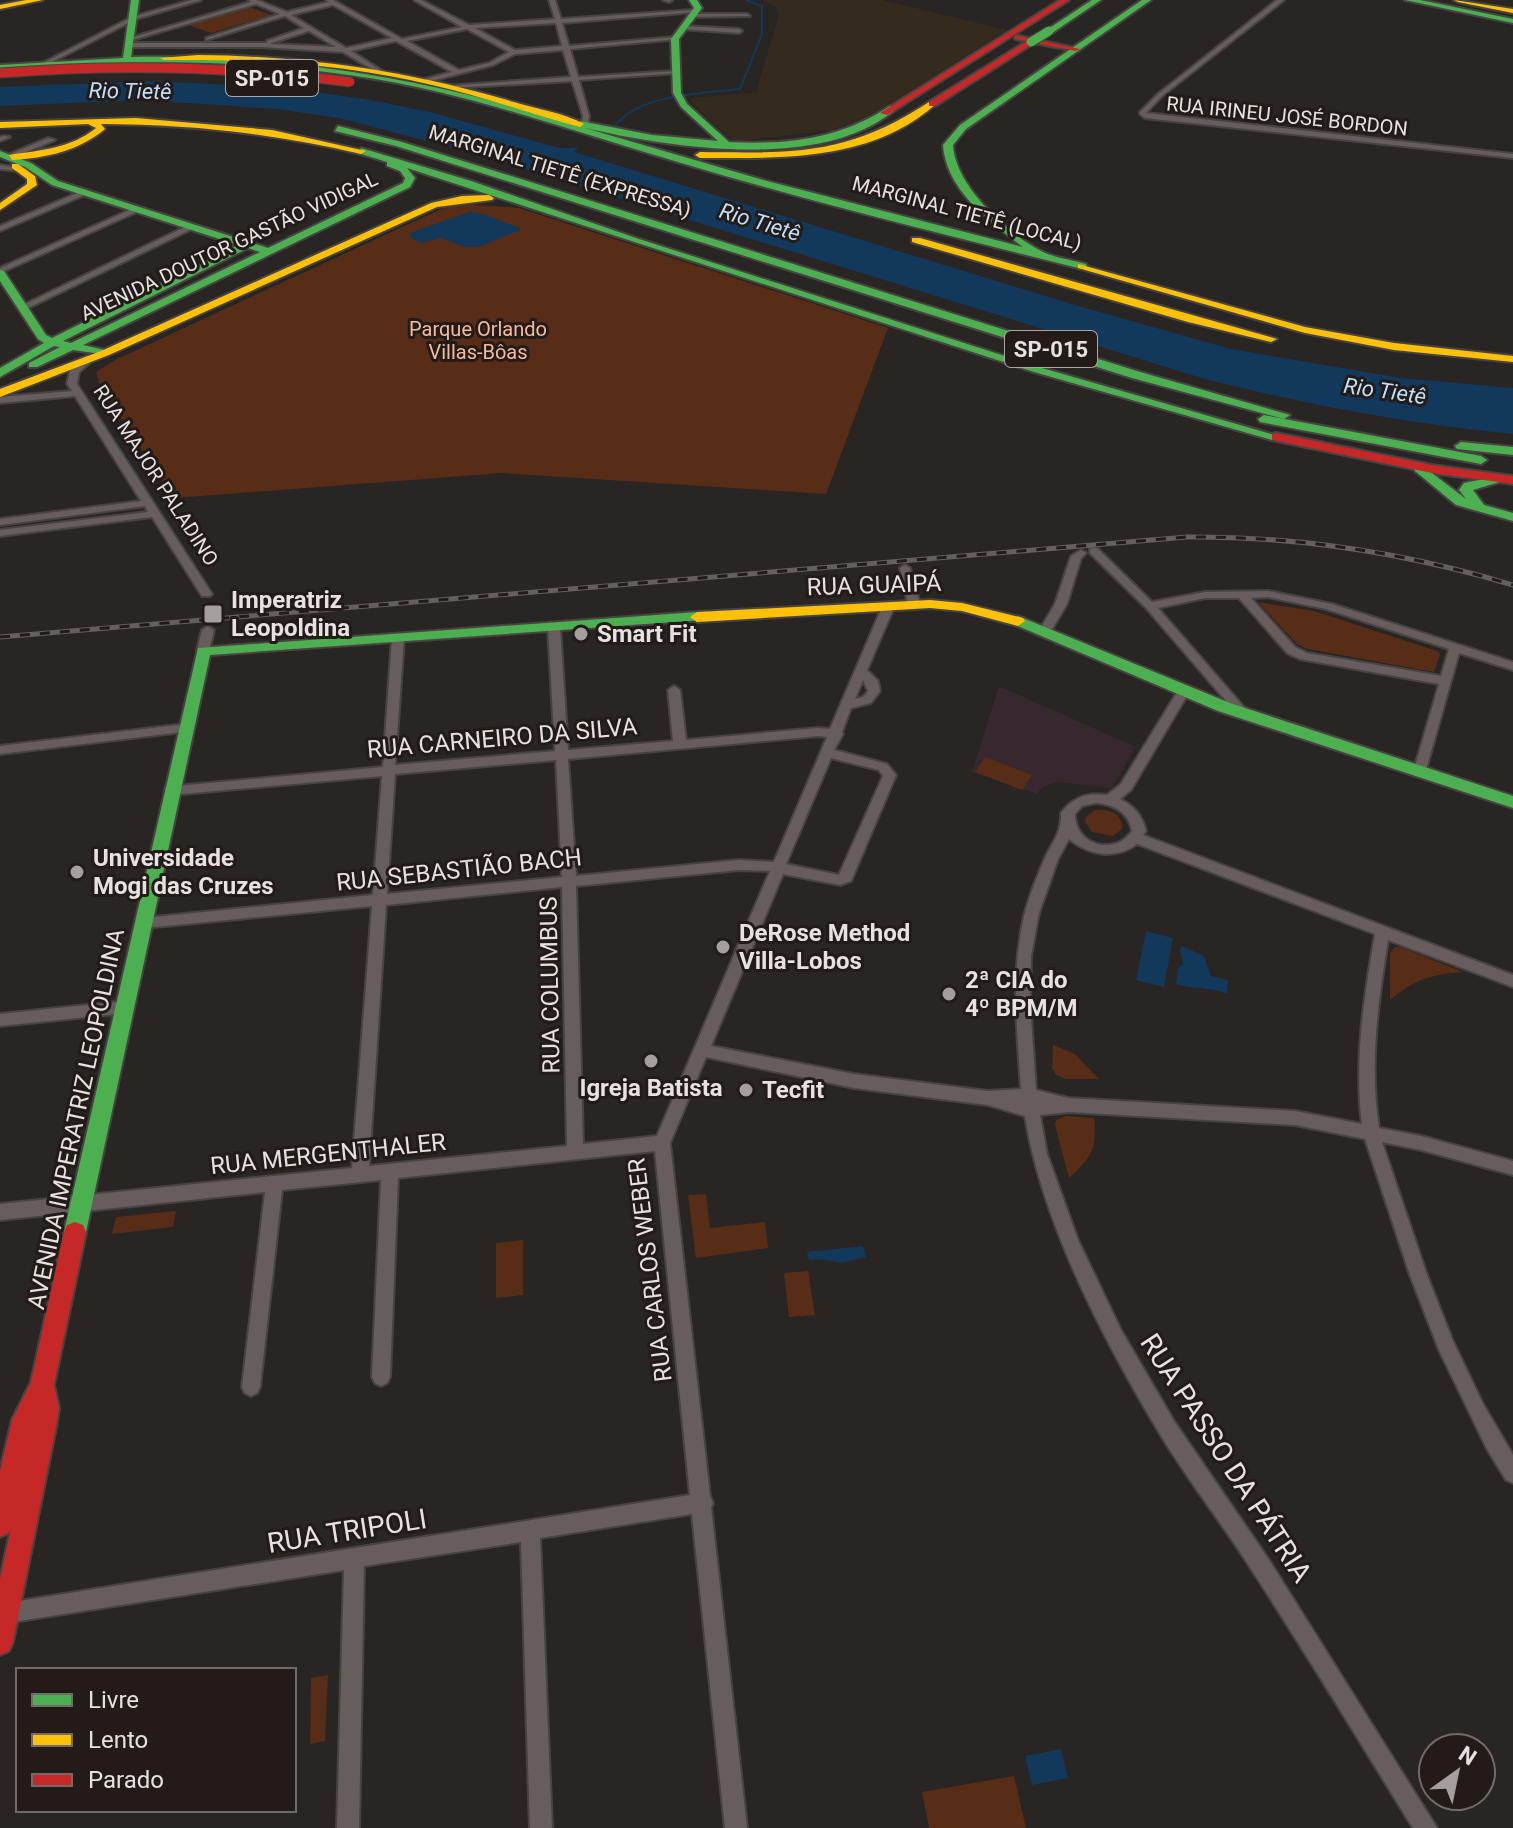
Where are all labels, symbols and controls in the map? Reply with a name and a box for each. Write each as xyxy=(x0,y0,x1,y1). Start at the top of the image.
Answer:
road number: SP-015 xyxy=(226,60,318,96)
water label: Rio Tietê xyxy=(88,78,172,104)
street label: RUA IRINEU JOSÉ BORDON xyxy=(1165,91,1409,141)
street label: MARGINAL TIETÊ (EXPRESSA) xyxy=(426,120,694,222)
street label: AVENIDA DOUTOR GASTÃO VIDIGAL xyxy=(77,166,382,326)
street label: MARGINAL TIETÊ (LOCAL) xyxy=(850,171,1084,255)
water label: Rio Tietê xyxy=(717,198,803,246)
park label: Parque Orlando Villas-Bôas xyxy=(409,317,547,364)
road number: SP-015 xyxy=(1005,331,1097,367)
water label: Rio Tietê xyxy=(1342,373,1428,409)
street label: RUA MAJOR PALADINO xyxy=(89,380,223,570)
street label: RUA GUAIPÁ xyxy=(806,569,942,601)
place label: Imperatriz Leopoldina xyxy=(231,586,350,642)
marker: Imperatriz Leopoldina xyxy=(202,603,224,625)
place label: Smart Fit xyxy=(597,620,697,648)
marker: Smart Fit xyxy=(572,625,590,643)
street label: RUA CARNEIRO DA SILVA xyxy=(366,712,639,764)
street label: RUA SEBASTIÃO BACH xyxy=(335,843,583,897)
place label: Universidade Mogi das Cruzes xyxy=(93,844,273,900)
marker: Universidade Mogi das Cruzes xyxy=(68,863,86,881)
street label: RUA COLUMBUS xyxy=(534,896,566,1074)
place label: DeRose Method Villa-Lobos xyxy=(739,919,910,975)
street label: AVENIDA IMPERATRIZ LEOPOLDINA xyxy=(22,926,130,1312)
marker: DeRose Method Villa-Lobos xyxy=(714,938,732,956)
place label: 2ª CIA do 4º BPM/M xyxy=(965,966,1077,1022)
marker: 2ª CIA do 4º BPM/M xyxy=(940,985,958,1003)
marker: Igreja Batista xyxy=(642,1052,660,1070)
place label: Igreja Batista xyxy=(579,1074,723,1102)
place label: Tecfit xyxy=(762,1076,824,1104)
marker: Tecfit xyxy=(737,1081,755,1099)
street label: RUA MERGENTHALER xyxy=(209,1128,447,1180)
street label: RUA CARLOS WEBER xyxy=(622,1156,678,1383)
street label: RUA PASSO DA PÁTRIA xyxy=(1133,1328,1319,1588)
street label: RUA TRIPOLI xyxy=(265,1502,429,1560)
legend xyxy=(16,1668,296,1812)
text: Livre xyxy=(88,1686,139,1714)
text: Lento xyxy=(88,1726,148,1754)
north arrow xyxy=(1417,1732,1497,1812)
text: N xyxy=(1454,1741,1481,1770)
text: Parado xyxy=(88,1766,164,1794)

